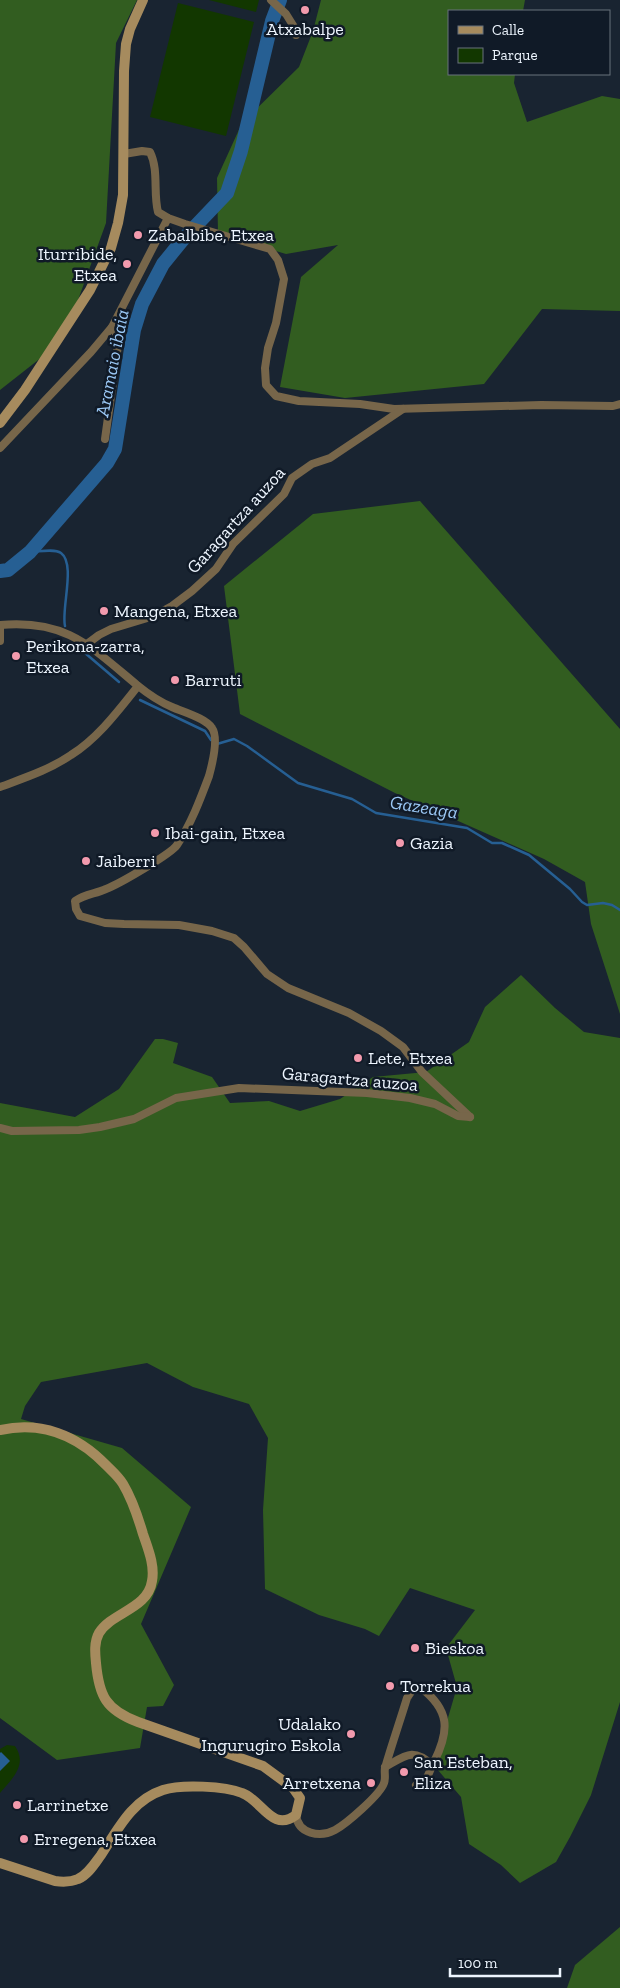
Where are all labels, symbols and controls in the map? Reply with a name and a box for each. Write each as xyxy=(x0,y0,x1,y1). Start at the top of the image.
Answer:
marker: Atxabalpe xyxy=(299,4,311,16)
legend xyxy=(448,10,610,75)
place label: Atxabalpe xyxy=(266,18,344,40)
text: Calle xyxy=(492,21,524,39)
text: Parque xyxy=(492,46,538,64)
place label: Zabalbibe, Etxea xyxy=(148,224,274,246)
marker: Zabalbibe, Etxea xyxy=(132,229,144,241)
place label: Iturribide, Etxea xyxy=(38,243,117,286)
marker: Iturribide, Etxea xyxy=(121,258,133,270)
water label: Aramaio ibaia xyxy=(90,307,134,420)
street label: Garagartza auzoa xyxy=(182,462,290,578)
place label: Mangena, Etxea xyxy=(114,600,237,622)
marker: Mangena, Etxea xyxy=(98,605,110,617)
place label: Perikona-zarra, Etxea xyxy=(26,635,145,678)
marker: Perikona-zarra, Etxea xyxy=(10,650,22,662)
place label: Barruti xyxy=(185,669,242,691)
marker: Barruti xyxy=(169,674,181,686)
water label: Gazeaga xyxy=(389,790,459,824)
place label: Ibai-gain, Etxea xyxy=(165,822,285,844)
marker: Ibai-gain, Etxea xyxy=(149,827,161,839)
place label: Gazia xyxy=(410,832,454,854)
marker: Gazia xyxy=(394,837,406,849)
place label: Jaiberri xyxy=(96,850,156,872)
marker: Jaiberri xyxy=(80,855,92,867)
place label: Lete, Etxea xyxy=(368,1047,453,1069)
marker: Lete, Etxea xyxy=(352,1052,364,1064)
street label: Garagartza auzoa xyxy=(281,1062,419,1096)
place label: Bieskoa xyxy=(425,1637,485,1659)
marker: Bieskoa xyxy=(409,1642,421,1654)
place label: Torrekua xyxy=(400,1675,471,1697)
marker: Torrekua xyxy=(384,1680,396,1692)
place label: Udalako Ingurugiro Eskola xyxy=(201,1713,341,1756)
marker: Udalako Ingurugiro Eskola xyxy=(345,1728,357,1740)
place label: San Esteban, Eliza xyxy=(414,1751,513,1794)
marker: San Esteban, Eliza xyxy=(398,1766,410,1778)
place label: Arretxena xyxy=(283,1772,361,1794)
marker: Arretxena xyxy=(365,1777,377,1789)
place label: Larrinetxe xyxy=(27,1794,109,1816)
marker: Larrinetxe xyxy=(11,1799,23,1811)
place label: Erregena, Etxea xyxy=(34,1828,157,1850)
marker: Erregena, Etxea xyxy=(18,1833,30,1845)
scale bar xyxy=(450,1946,560,1978)
text: 100 m xyxy=(458,1954,497,1972)

